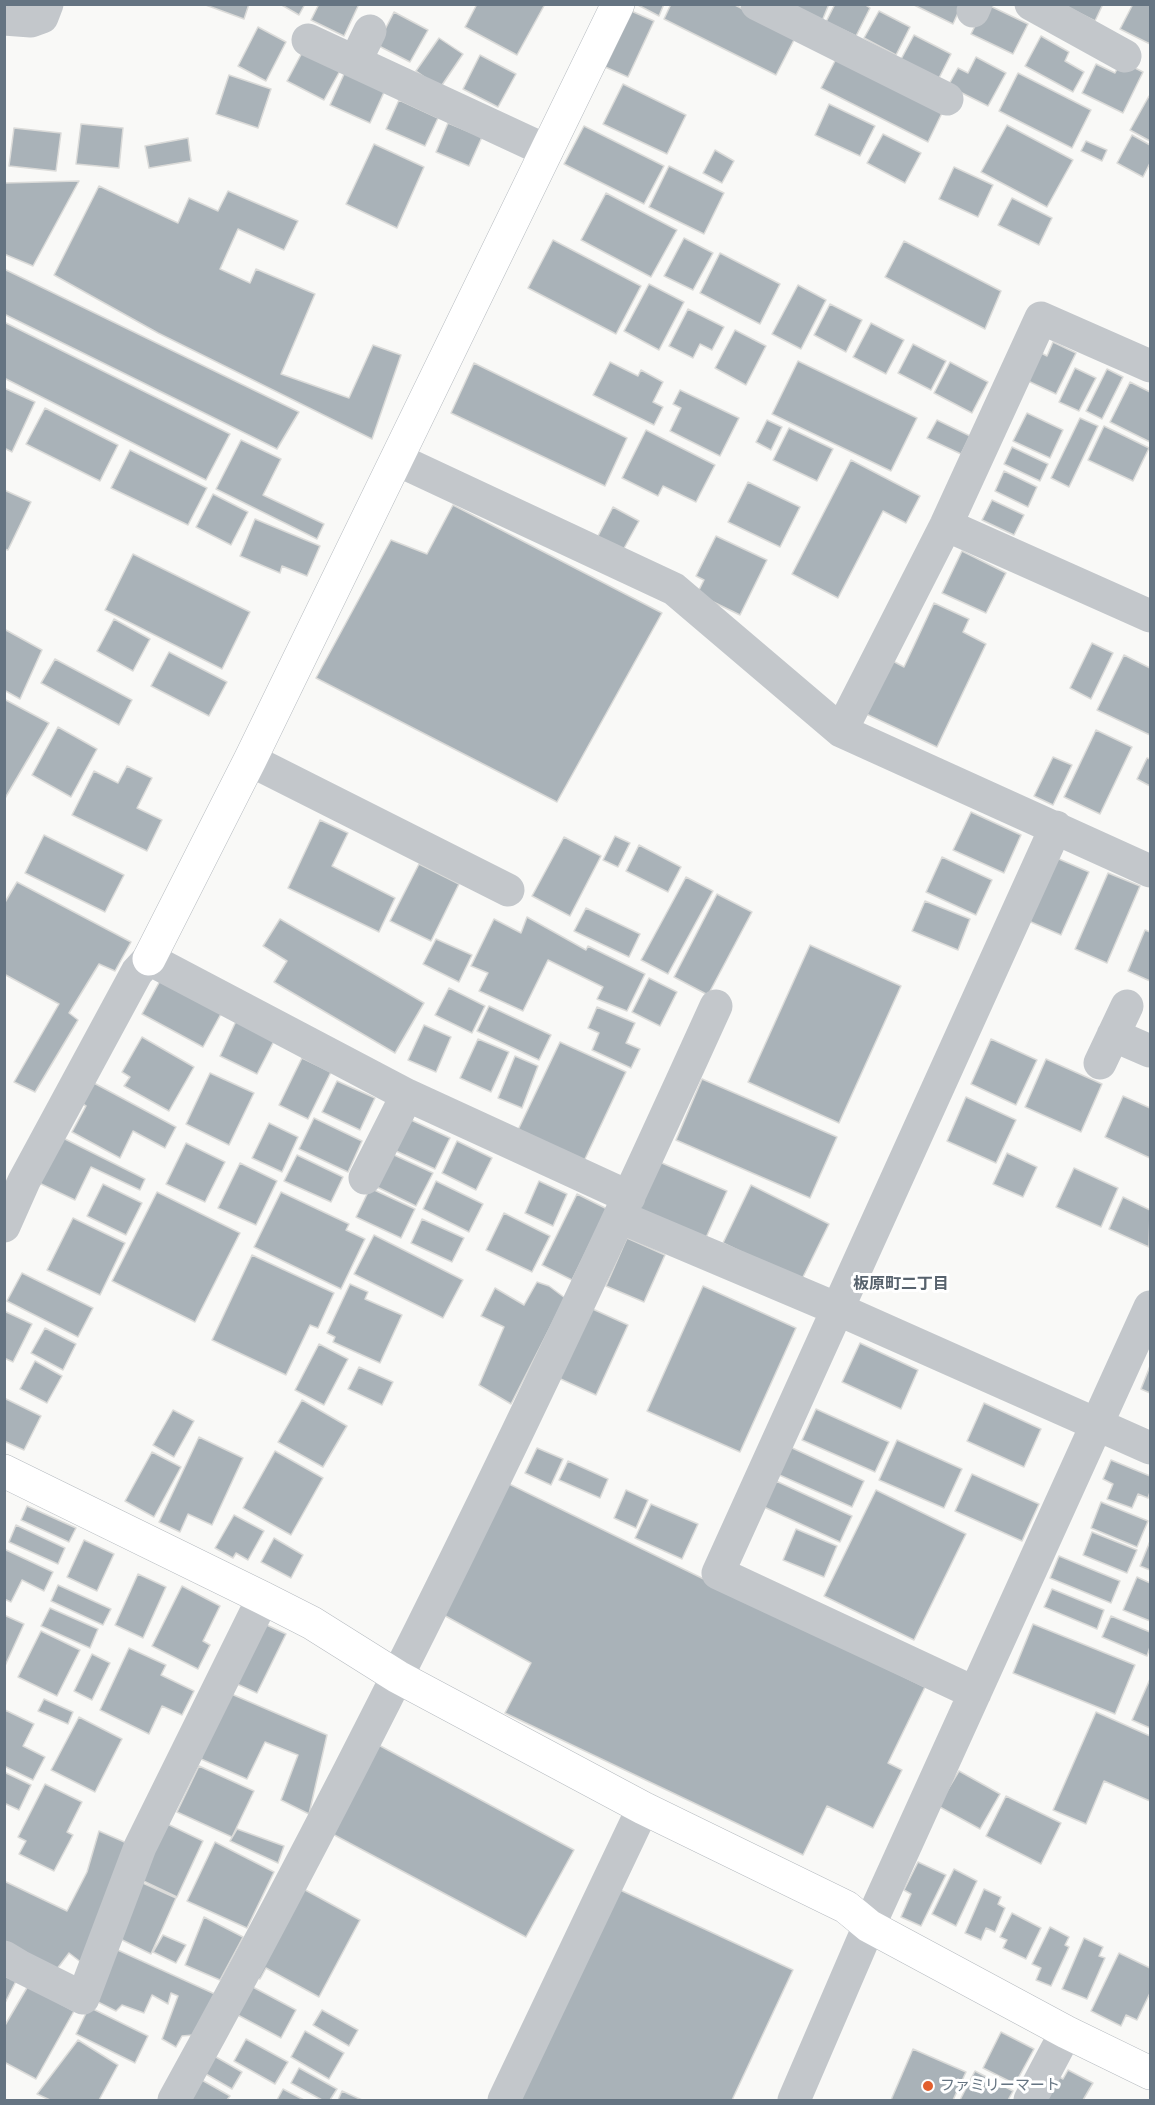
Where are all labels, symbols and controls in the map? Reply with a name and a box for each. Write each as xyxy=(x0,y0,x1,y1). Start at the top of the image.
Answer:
district label: 板原町二丁目 xyxy=(853,1275,949,1295)
place label: ファミリーマート xyxy=(940,2077,1060,2095)
marker: ファミリーマート xyxy=(921,2079,935,2093)

